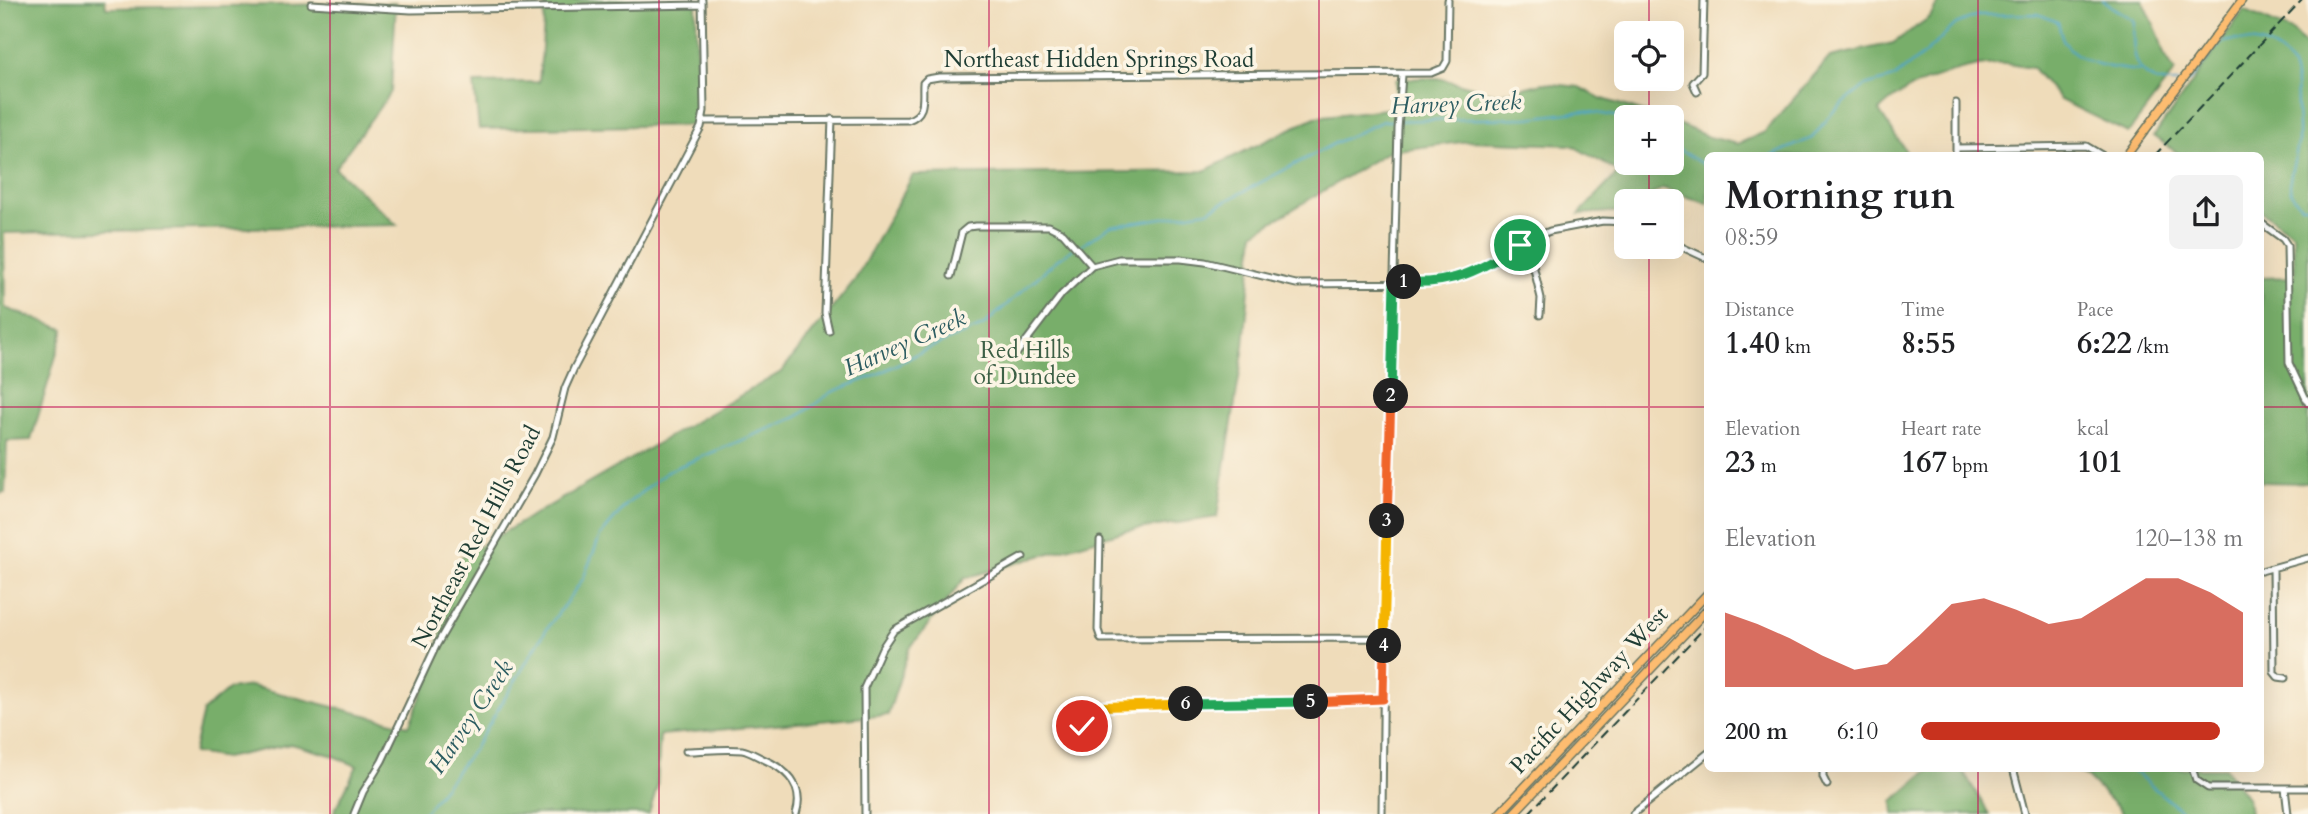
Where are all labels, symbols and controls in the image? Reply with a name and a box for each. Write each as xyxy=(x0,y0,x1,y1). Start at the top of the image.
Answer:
map controls xyxy=(1614,21,1684,259)
button: locate xyxy=(1614,21,1684,91)
street label: Northeast Hidden Springs Road xyxy=(944,44,1255,75)
water label: Harvey Creek xyxy=(1390,85,1522,123)
button: + xyxy=(1614,105,1684,175)
text: Morning run xyxy=(1725,170,1955,222)
button: share xyxy=(2169,175,2243,249)
button: − xyxy=(1614,189,1684,259)
pin xyxy=(1490,215,1550,275)
text: 08:59 xyxy=(1725,222,1778,253)
icon: arrive xyxy=(1501,226,1539,264)
pin: 1 xyxy=(1386,264,1422,300)
text: 1 xyxy=(1399,268,1408,294)
text: Distance xyxy=(1725,297,1794,323)
text: Time xyxy=(1901,297,1945,323)
text: Pace xyxy=(2077,297,2114,323)
water label: Harvey Creek xyxy=(838,301,972,385)
text: 1.40 xyxy=(1725,323,1780,364)
text: 8:55 xyxy=(1901,323,1956,364)
text: 6:22 xyxy=(2077,323,2132,364)
text: km xyxy=(1780,334,1811,360)
text: /km xyxy=(2132,334,2169,360)
park label: Red Hills of Dundee xyxy=(973,335,1077,392)
pin: 2 xyxy=(1374,378,1408,414)
text: 2 xyxy=(1386,382,1395,408)
text: Elevation xyxy=(1725,416,1800,442)
text: Heart rate xyxy=(1901,416,1982,442)
text: kcal xyxy=(2077,416,2109,442)
street label: Northeast Red Hills Road xyxy=(404,419,548,654)
text: 23 xyxy=(1725,442,1756,483)
text: 167 xyxy=(1901,442,1947,483)
text: 101 xyxy=(2077,442,2123,483)
text: m xyxy=(1756,453,1777,479)
text: bpm xyxy=(1947,453,1989,479)
pin: 3 xyxy=(1370,504,1404,538)
text: 3 xyxy=(1382,507,1391,533)
text: Elevation xyxy=(1725,523,1816,554)
text: 120–138 m xyxy=(2134,523,2243,554)
street label: Pacific Highway West xyxy=(1503,599,1675,781)
pin: 4 xyxy=(1366,628,1402,664)
text: 4 xyxy=(1379,632,1388,658)
water label: Harvey Creek xyxy=(421,653,521,781)
pin: 5 xyxy=(1294,684,1328,720)
pin: 6 xyxy=(1168,686,1204,722)
text: 5 xyxy=(1306,688,1315,714)
text: 6 xyxy=(1181,690,1190,716)
pin xyxy=(1052,696,1112,756)
icon: check xyxy=(1063,707,1101,745)
text: 200 m xyxy=(1725,716,1788,747)
text: 6:10 xyxy=(1837,716,1878,747)

